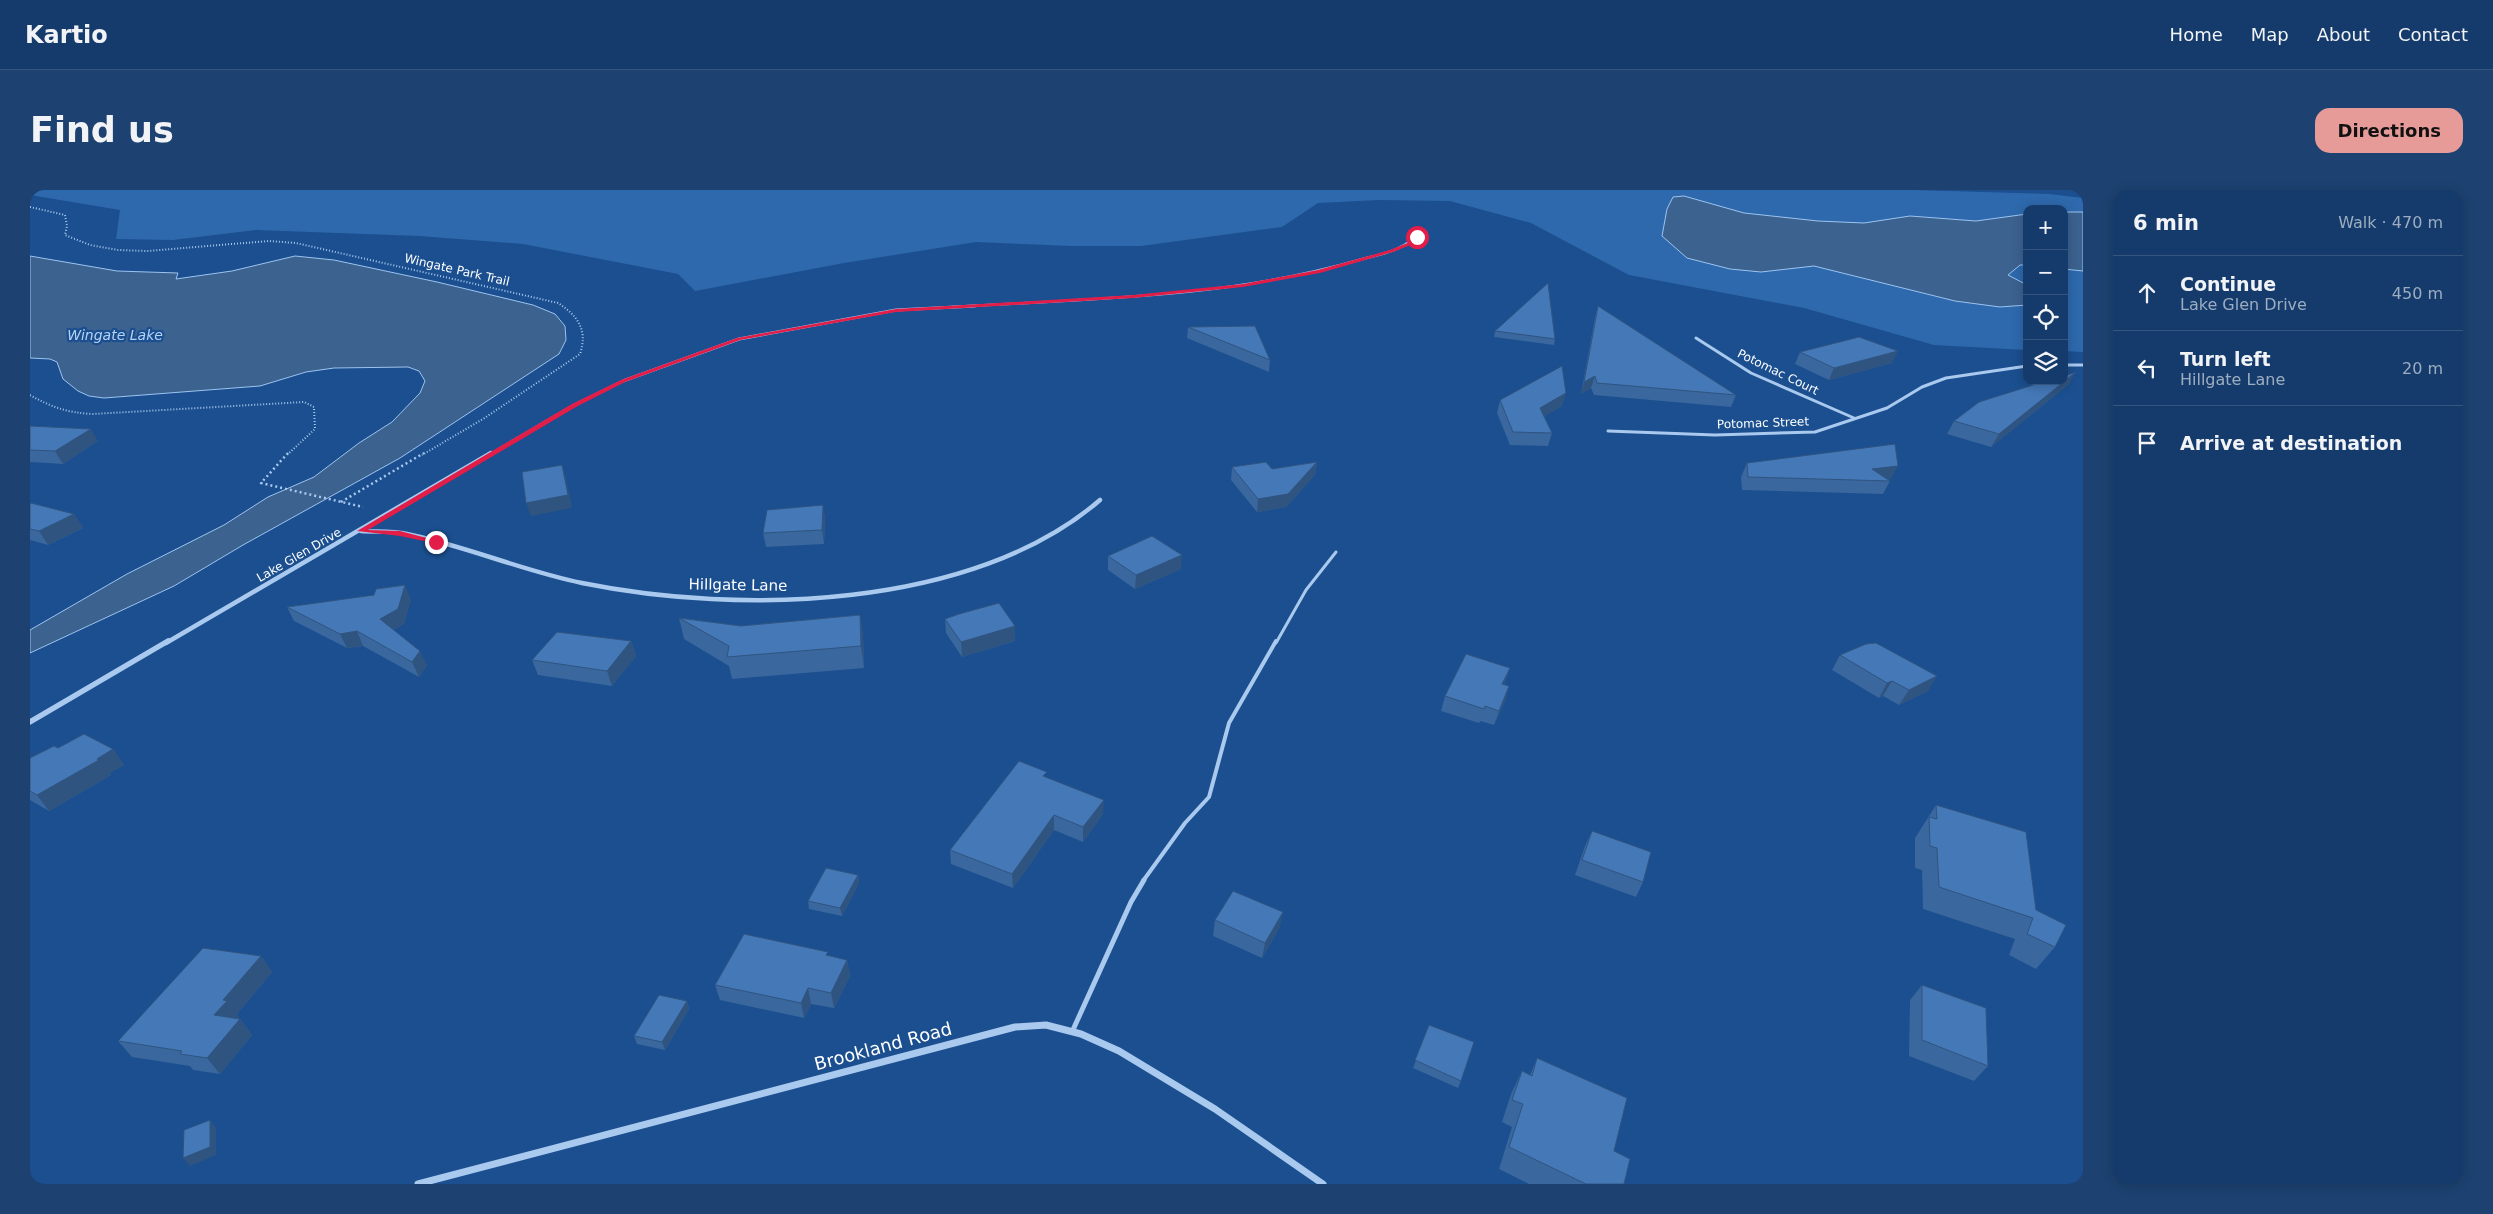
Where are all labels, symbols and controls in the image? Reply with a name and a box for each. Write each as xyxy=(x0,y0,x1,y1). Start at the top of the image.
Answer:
text: Kartio xyxy=(25,21,108,49)
text: Home xyxy=(2170,24,2223,45)
text: Map xyxy=(2251,24,2289,45)
text: About xyxy=(2317,24,2370,45)
text: Contact xyxy=(2398,24,2468,45)
button: Directions xyxy=(2315,108,2463,153)
text: Find us xyxy=(30,110,174,150)
map controls xyxy=(2023,205,2068,385)
button: + xyxy=(2023,205,2068,250)
text: 6 min xyxy=(2133,211,2199,235)
text: Walk · 470 m xyxy=(2338,213,2443,232)
route start xyxy=(1406,226,1429,249)
button: − xyxy=(2023,250,2068,295)
street label: Wingate Park Trail xyxy=(403,251,511,289)
text: Continue xyxy=(2180,273,2276,295)
icon: ahead xyxy=(2133,279,2161,307)
text: 450 m xyxy=(2392,284,2443,303)
button: locate xyxy=(2023,295,2068,340)
text: Lake Glen Drive xyxy=(2180,295,2307,314)
water label: Wingate Lake xyxy=(67,327,163,343)
button: layers xyxy=(2023,340,2068,385)
street label: Potomac Court xyxy=(1735,346,1821,398)
text: Turn left xyxy=(2180,348,2271,370)
icon: left xyxy=(2133,354,2161,382)
text: 20 m xyxy=(2402,359,2443,378)
text: Hillgate Lane xyxy=(2180,370,2285,389)
street label: Potomac Street xyxy=(1717,414,1810,432)
icon: arrive xyxy=(2133,429,2161,457)
text: Arrive at destination xyxy=(2180,432,2402,454)
street label: Lake Glen Drive xyxy=(254,525,344,585)
route end xyxy=(425,531,448,554)
street label: Hillgate Lane xyxy=(689,575,787,595)
street label: Brookland Road xyxy=(812,1018,954,1074)

